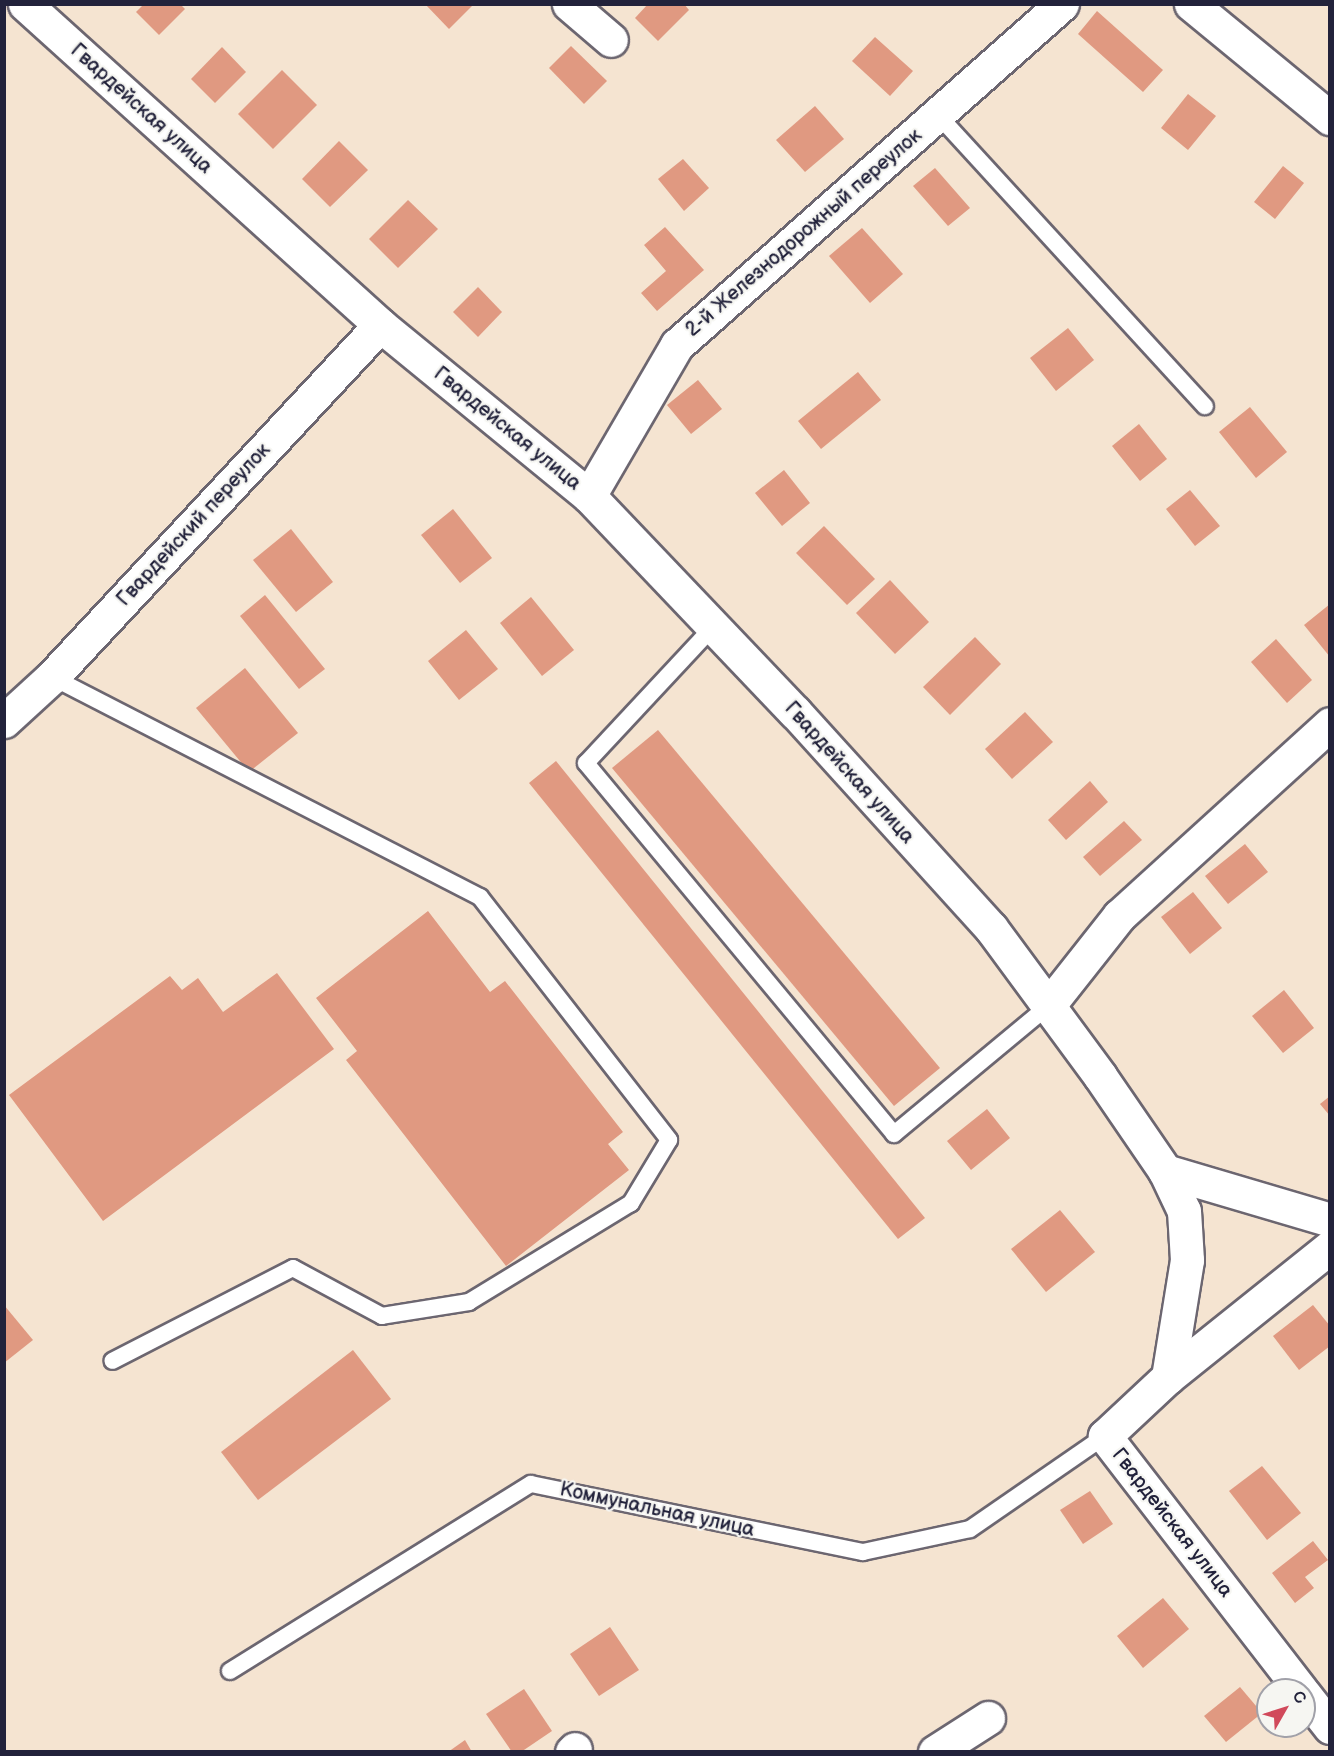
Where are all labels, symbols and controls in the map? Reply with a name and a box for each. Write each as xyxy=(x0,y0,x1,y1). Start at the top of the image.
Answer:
street label: Гвардейская улица xyxy=(65,39,217,179)
street label: 2-й Железнодорожный переулок xyxy=(681,124,927,342)
street label: Гвардейская улица xyxy=(429,362,585,496)
street label: Гвардейский переулок xyxy=(112,439,276,611)
street label: Гвардейская улица xyxy=(779,697,919,849)
street label: Гвардейская улица xyxy=(1106,1444,1238,1602)
street label: Коммунальная улица xyxy=(558,1478,756,1542)
north arrow xyxy=(1256,1678,1316,1738)
text: С xyxy=(1288,1687,1310,1708)

